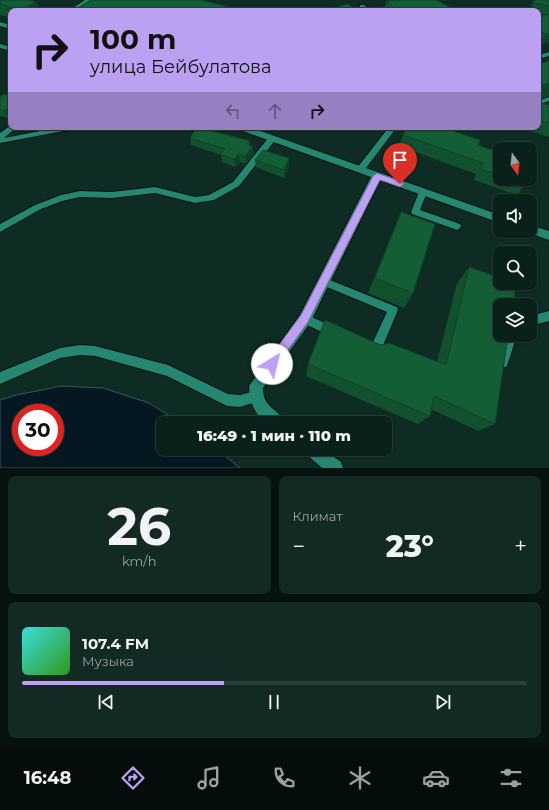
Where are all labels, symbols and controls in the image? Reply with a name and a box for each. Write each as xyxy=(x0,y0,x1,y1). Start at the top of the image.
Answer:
text: 100 m xyxy=(90,22,176,56)
icon: right xyxy=(24,24,76,76)
text: улица Бейбулатова xyxy=(90,56,272,78)
icon: left xyxy=(222,100,244,122)
icon: ahead xyxy=(264,100,286,122)
icon: right xyxy=(306,100,328,122)
north arrow xyxy=(493,142,537,186)
map controls xyxy=(493,142,537,342)
pin xyxy=(383,143,417,184)
icon: arrive xyxy=(389,149,411,171)
button: sound xyxy=(493,194,537,238)
button: search xyxy=(493,246,537,290)
button: layers xyxy=(493,298,537,342)
position arrow xyxy=(251,343,293,385)
speed limit sign: 30 xyxy=(12,404,64,456)
text: 16:49 · 1 мин · 110 m xyxy=(197,426,351,445)
text: 26 xyxy=(107,495,171,558)
text: Климат xyxy=(293,508,343,524)
text: 23° xyxy=(386,528,434,565)
text: − xyxy=(293,533,305,560)
text: + xyxy=(514,533,527,560)
text: km/h xyxy=(122,553,157,569)
text: 107.4 FM xyxy=(82,634,149,653)
text: Музыка xyxy=(82,653,134,669)
icon: previous xyxy=(95,691,117,713)
icon: pause xyxy=(263,691,285,713)
icon: next xyxy=(432,691,454,713)
icon: directions xyxy=(119,764,147,792)
icon: music xyxy=(195,764,223,792)
icon: phone xyxy=(270,764,298,792)
icon: climate xyxy=(346,764,374,792)
icon: car xyxy=(422,764,450,792)
icon: filters xyxy=(497,764,525,792)
text: 16:48 xyxy=(24,767,72,789)

